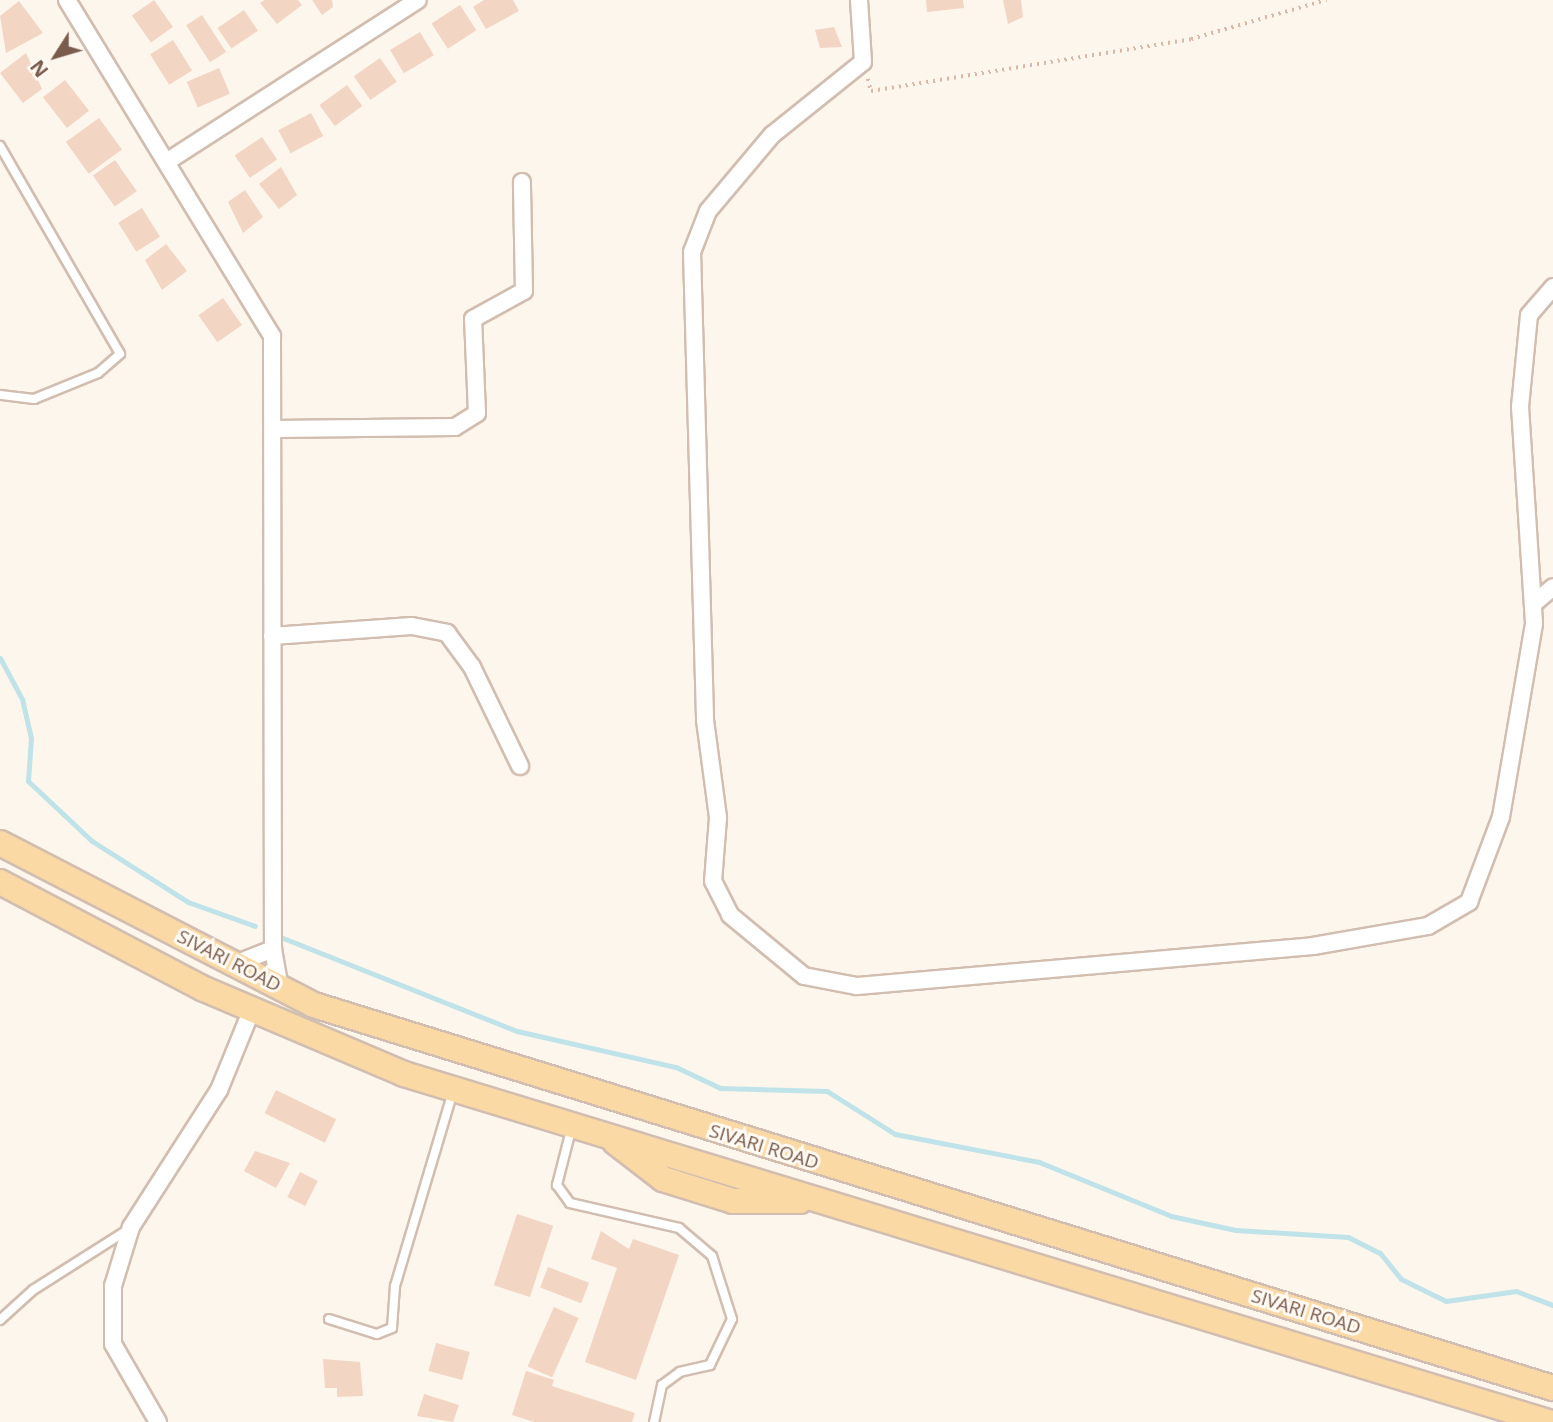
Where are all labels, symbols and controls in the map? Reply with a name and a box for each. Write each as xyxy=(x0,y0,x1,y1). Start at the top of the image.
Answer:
north arrow xyxy=(21,21,91,91)
text: N xyxy=(24,55,54,83)
street label: SIVARI ROAD xyxy=(173,925,285,997)
street label: SIVARI ROAD xyxy=(706,1120,822,1174)
street label: SIVARI ROAD xyxy=(1248,1285,1364,1339)

